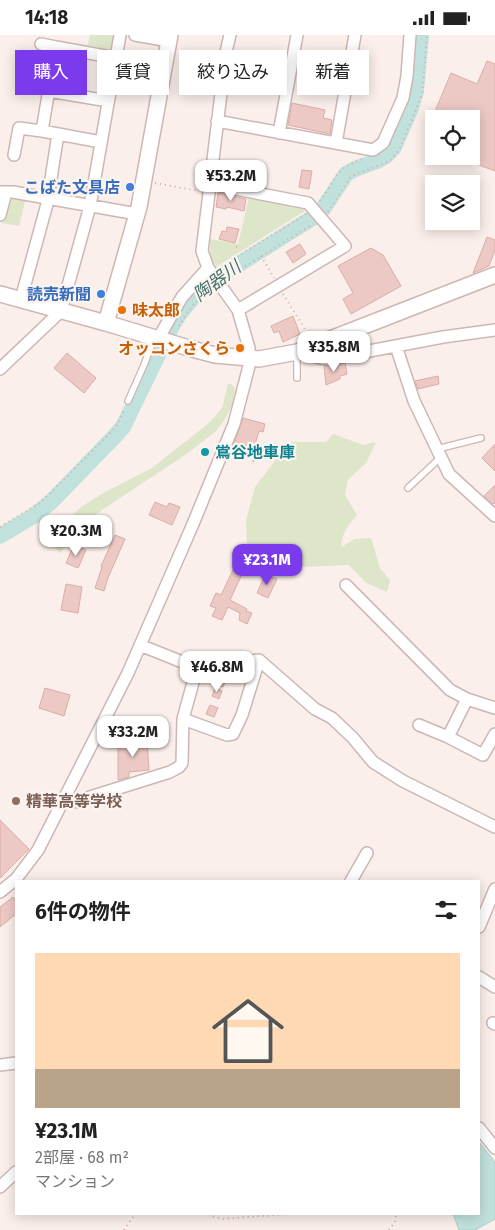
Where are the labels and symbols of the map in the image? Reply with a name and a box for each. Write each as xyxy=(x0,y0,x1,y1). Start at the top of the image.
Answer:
pin: ¥53.2M xyxy=(190,159,272,202)
place label: こばた文具店 xyxy=(24,178,120,197)
marker: こばた文具店 xyxy=(124,181,136,193)
water label: 陶器川 xyxy=(189,255,247,306)
place label: 読売新聞 xyxy=(27,285,91,304)
marker: 読売新聞 xyxy=(95,288,107,300)
place label: 味太郎 xyxy=(132,301,180,320)
marker: 味太郎 xyxy=(116,304,128,316)
pin: ¥35.8M xyxy=(293,331,375,373)
place label: オッコンさくら xyxy=(118,339,230,358)
marker: オッコンさくら xyxy=(234,342,246,354)
place label: 鴬谷地車庫 xyxy=(215,443,295,462)
marker: 鴬谷地車庫 xyxy=(199,446,211,458)
pin: ¥20.3M xyxy=(35,515,117,557)
pin: ¥23.1M xyxy=(226,543,308,586)
pin: ¥46.8M xyxy=(176,651,258,693)
pin: ¥33.2M xyxy=(92,715,174,758)
place label: 精華高等学校 xyxy=(26,792,122,811)
marker: 精華高等学校 xyxy=(10,795,22,807)

